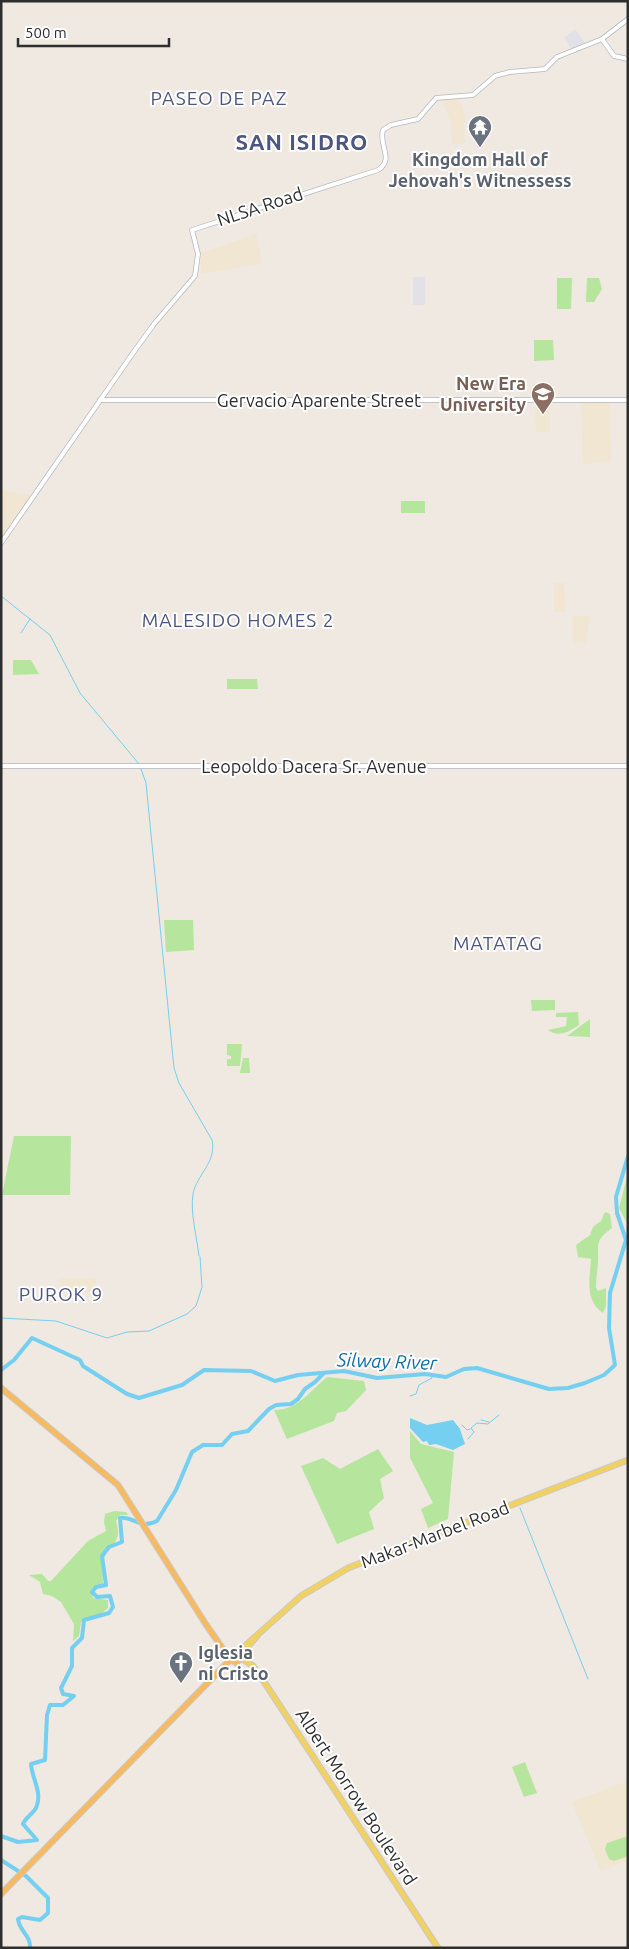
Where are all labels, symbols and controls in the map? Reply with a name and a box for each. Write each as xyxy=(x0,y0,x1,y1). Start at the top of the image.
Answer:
scale bar xyxy=(18,15,169,47)
text: 500 m xyxy=(25,24,67,41)
district label: PASEO DE PAZ xyxy=(150,87,288,109)
temple icon: Kingdom Hall of Jehovah's Witnessess xyxy=(467,114,493,148)
district label: SAN ISIDRO xyxy=(236,129,368,154)
place label: Kingdom Hall of Jehovah's Witnessess xyxy=(388,149,572,190)
street label: NLSA Road xyxy=(214,183,305,229)
place label: New Era University xyxy=(440,373,526,414)
school or university icon: New Era University xyxy=(530,381,556,415)
street label: Gervacio Aparente Street xyxy=(217,390,421,410)
district label: MALESIDO HOMES 2 xyxy=(142,609,334,631)
street label: Leopoldo Dacera Sr. Avenue xyxy=(201,756,427,776)
district label: MATATAG xyxy=(453,932,543,954)
district label: PUROK 9 xyxy=(19,1283,103,1305)
water label: Silway River xyxy=(336,1348,438,1374)
street label: Makar-Marbel Road xyxy=(358,1497,512,1572)
place label: Iglesia ni Cristo xyxy=(198,1642,269,1683)
church icon: Iglesia ni Cristo xyxy=(168,1650,194,1684)
street label: Albert Morrow Boulevard xyxy=(292,1705,421,1888)

